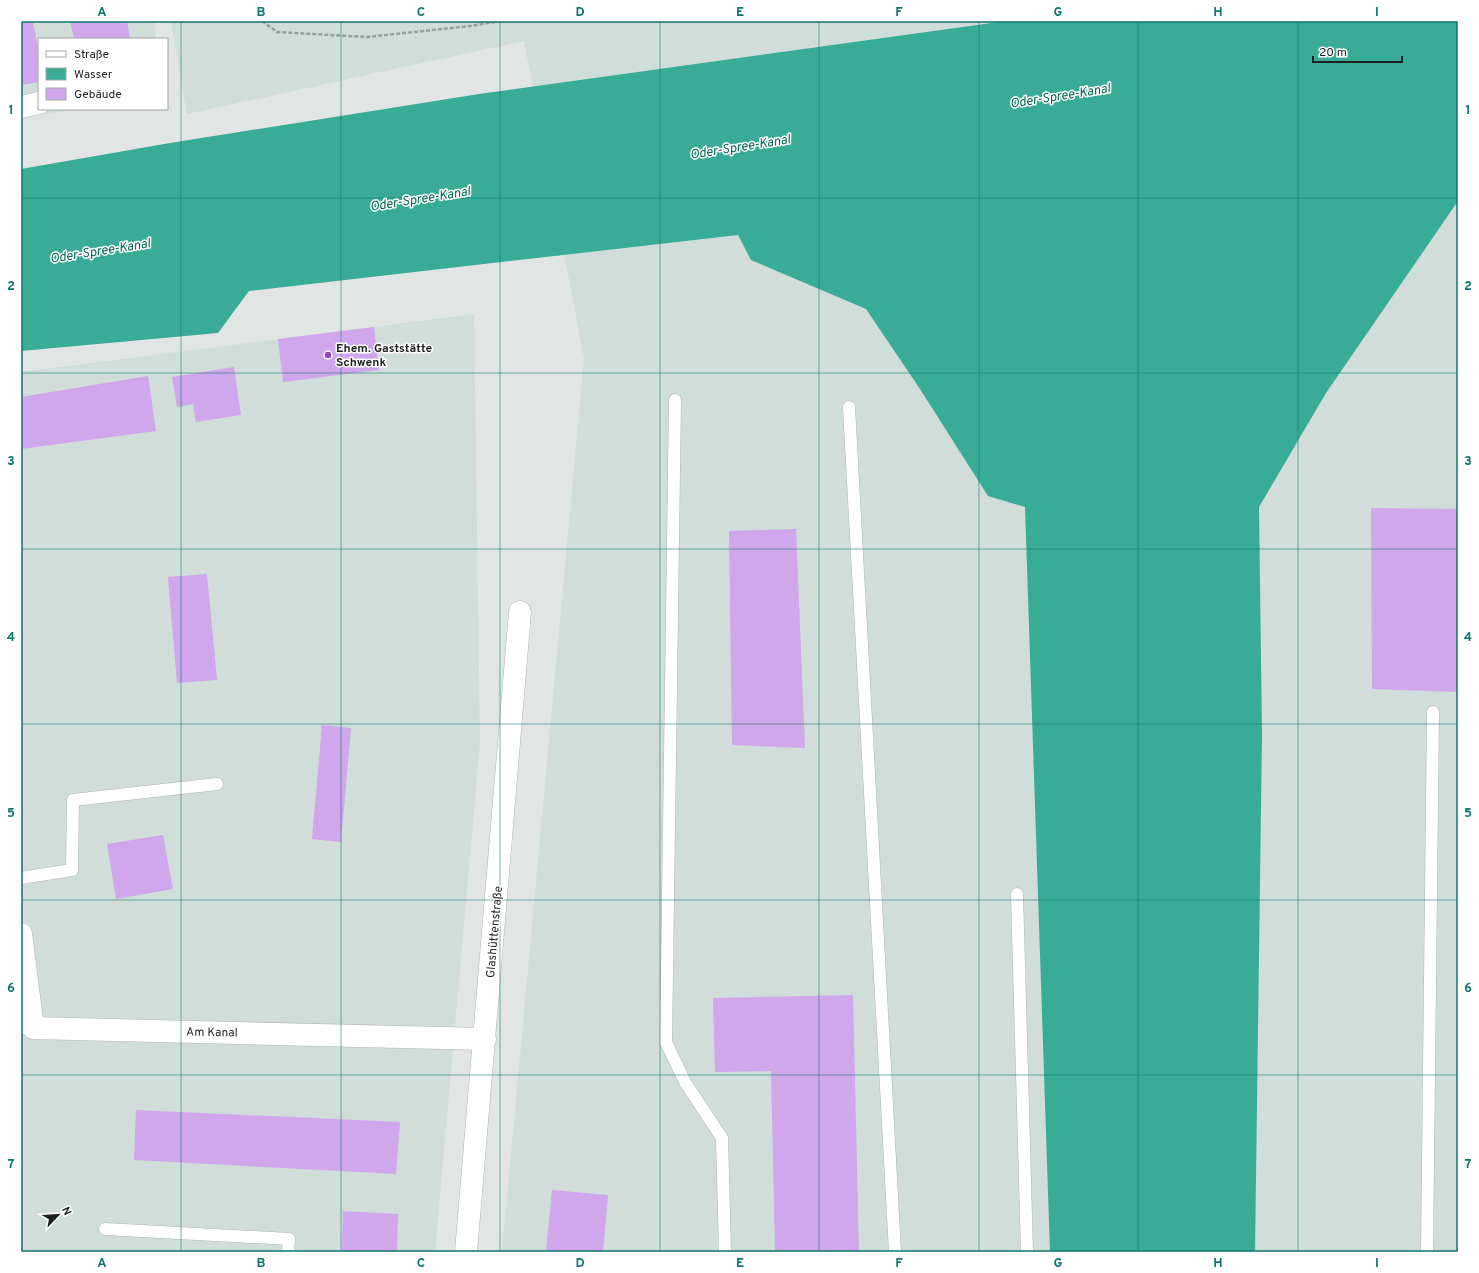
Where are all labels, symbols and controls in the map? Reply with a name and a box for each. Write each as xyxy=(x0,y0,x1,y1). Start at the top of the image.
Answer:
text: A xyxy=(97,5,107,21)
text: B xyxy=(257,5,266,21)
text: C xyxy=(417,5,425,21)
text: D xyxy=(575,5,585,21)
text: E xyxy=(736,5,744,21)
text: F xyxy=(895,5,903,21)
text: G xyxy=(1054,5,1063,21)
text: H xyxy=(1213,5,1223,21)
text: I xyxy=(1375,5,1379,21)
legend xyxy=(38,38,168,110)
scale bar xyxy=(1313,38,1402,64)
text: 20 m xyxy=(1319,45,1347,61)
text: Straße xyxy=(74,47,109,63)
text: Wasser xyxy=(74,67,113,83)
water label: Oder-Spree-Kanal xyxy=(1009,81,1112,113)
text: Gebäude xyxy=(74,87,122,103)
text: 1 xyxy=(8,103,14,119)
text: 1 xyxy=(1465,103,1471,119)
water label: Oder-Spree-Kanal xyxy=(689,132,792,164)
water label: Oder-Spree-Kanal xyxy=(369,184,472,216)
water label: Oder-Spree-Kanal xyxy=(49,236,152,268)
text: 2 xyxy=(7,279,15,295)
text: 2 xyxy=(1464,279,1472,295)
place label: Ehem. Gaststätte Schwenk xyxy=(336,341,433,371)
marker: Ehem. Gaststätte Schwenk xyxy=(323,350,333,360)
text: 3 xyxy=(7,454,15,470)
text: 3 xyxy=(1464,454,1472,470)
text: 4 xyxy=(7,630,15,646)
text: 4 xyxy=(1464,630,1472,646)
text: 5 xyxy=(7,806,15,822)
text: 5 xyxy=(1464,806,1472,822)
street label: Glashüttenstraße xyxy=(483,885,507,979)
text: 6 xyxy=(7,981,15,997)
text: 6 xyxy=(1464,981,1472,997)
street label: Am Kanal xyxy=(186,1025,238,1041)
text: 7 xyxy=(8,1157,15,1173)
text: 7 xyxy=(1465,1157,1472,1173)
north arrow xyxy=(38,1195,78,1235)
text: N xyxy=(58,1205,74,1218)
text: A xyxy=(97,1256,107,1272)
text: B xyxy=(257,1256,266,1272)
text: C xyxy=(417,1256,425,1272)
text: D xyxy=(575,1256,585,1272)
text: E xyxy=(736,1256,744,1272)
text: F xyxy=(895,1256,903,1272)
text: G xyxy=(1054,1256,1063,1272)
text: H xyxy=(1213,1256,1223,1272)
text: I xyxy=(1375,1256,1379,1272)

